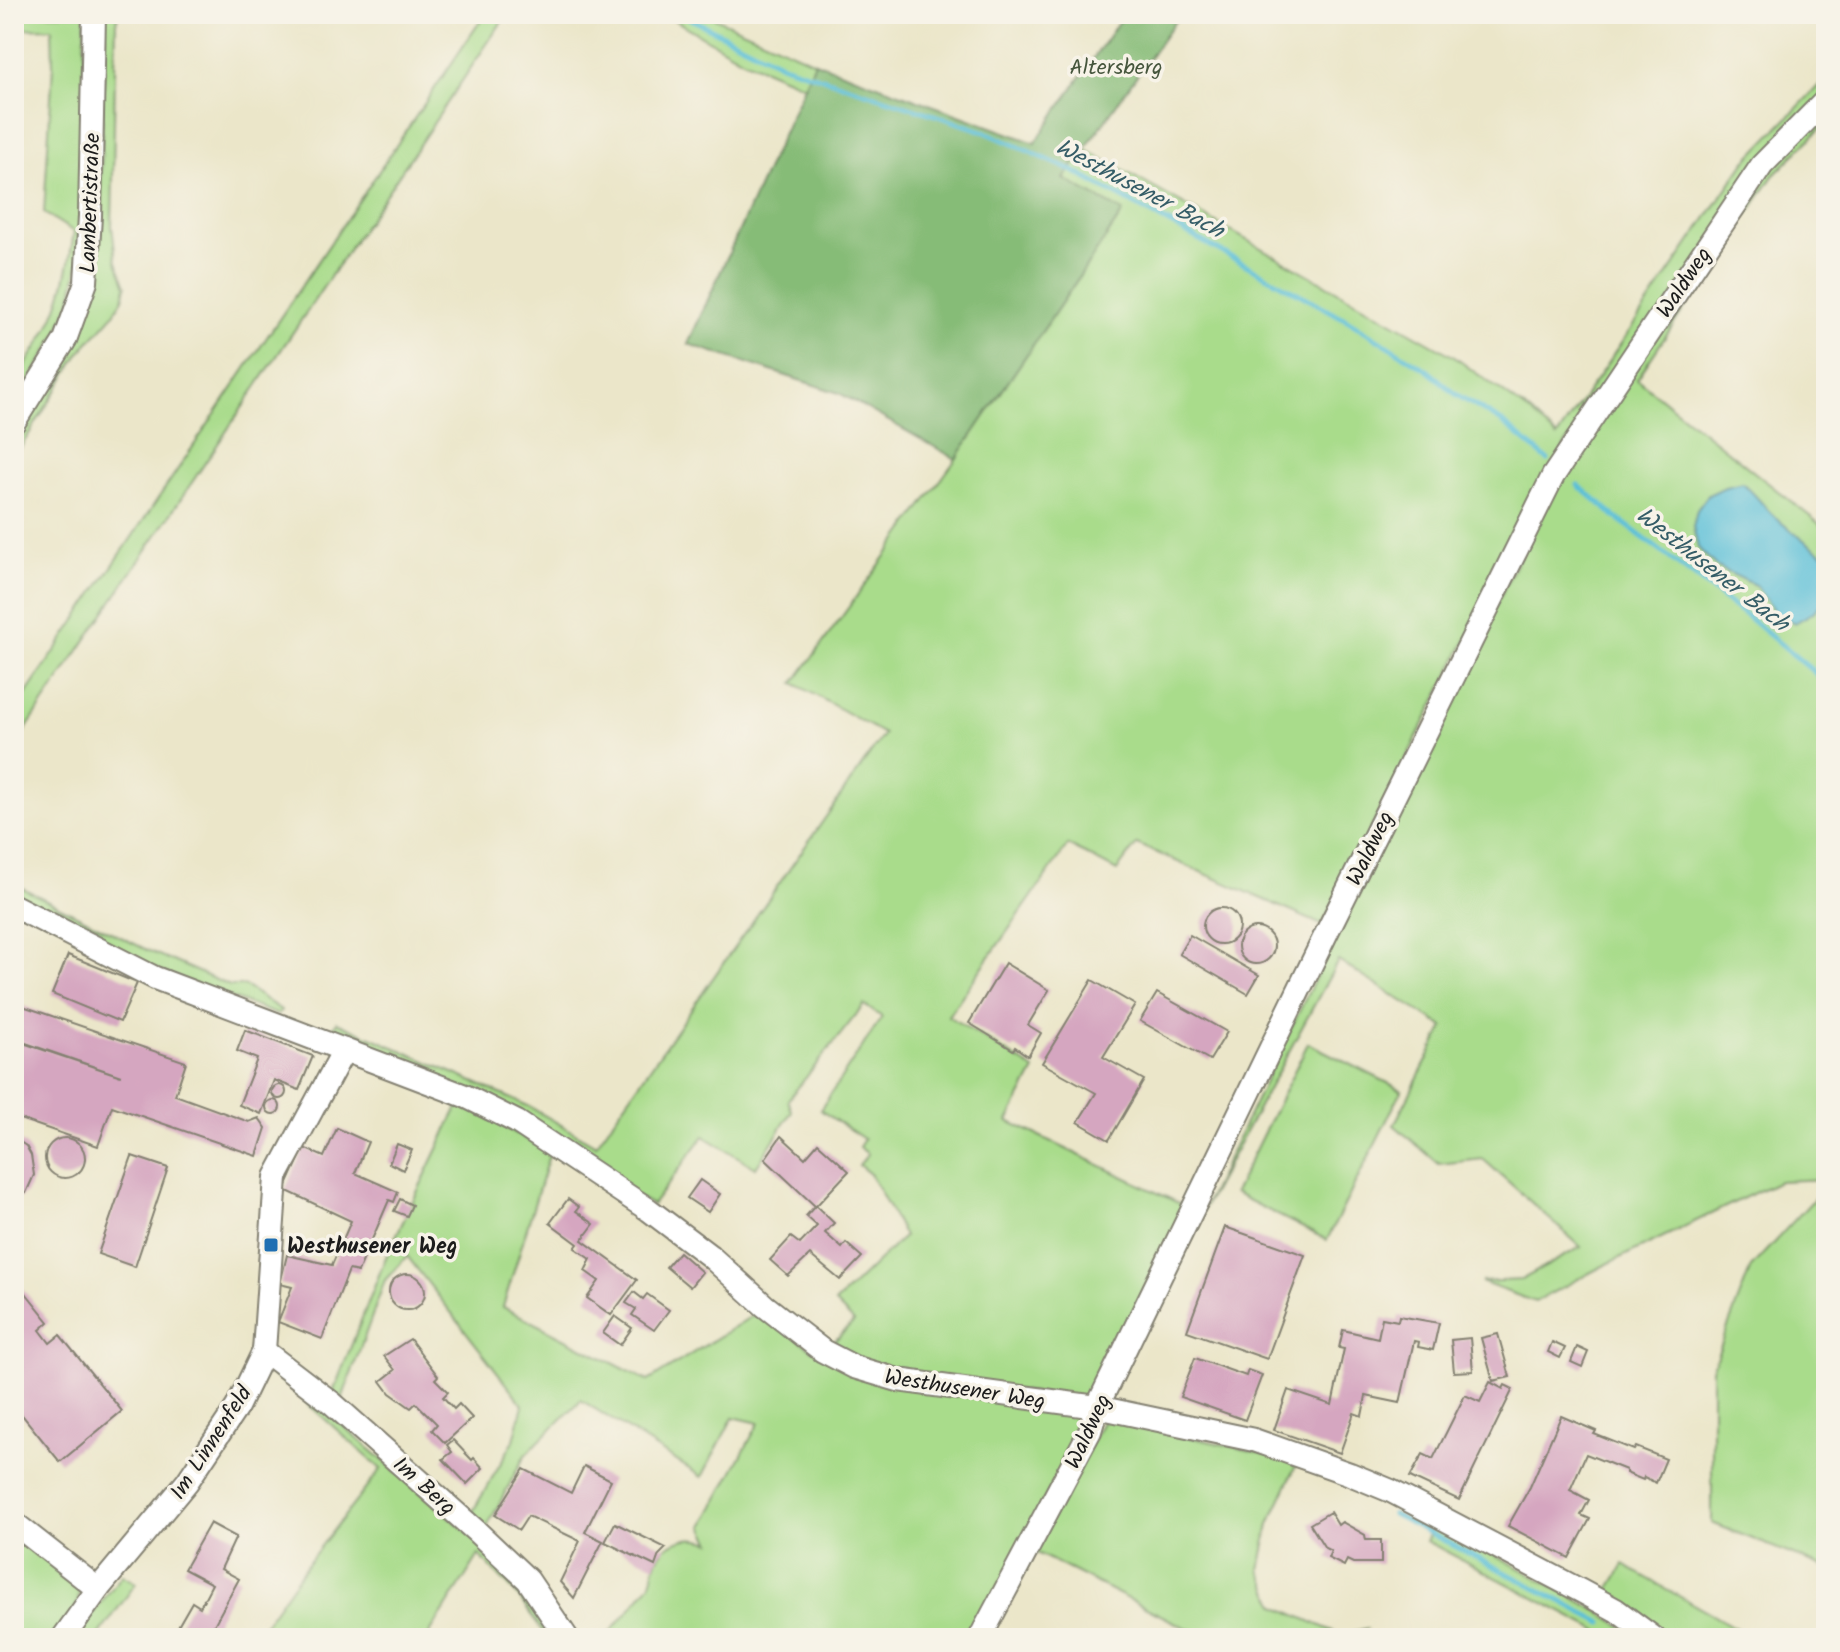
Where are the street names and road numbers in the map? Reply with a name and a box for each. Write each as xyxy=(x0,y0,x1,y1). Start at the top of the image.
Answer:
street label: Lambertistraße xyxy=(72,132,111,274)
street label: Waldweg xyxy=(1648,241,1722,326)
street label: Waldweg xyxy=(1338,806,1404,892)
street label: Westhusener Weg xyxy=(882,1361,1047,1420)
street label: Im Linnenfeld xyxy=(162,1378,263,1507)
street label: Waldweg xyxy=(1057,1389,1122,1475)
street label: Im Berg xyxy=(384,1449,463,1525)

